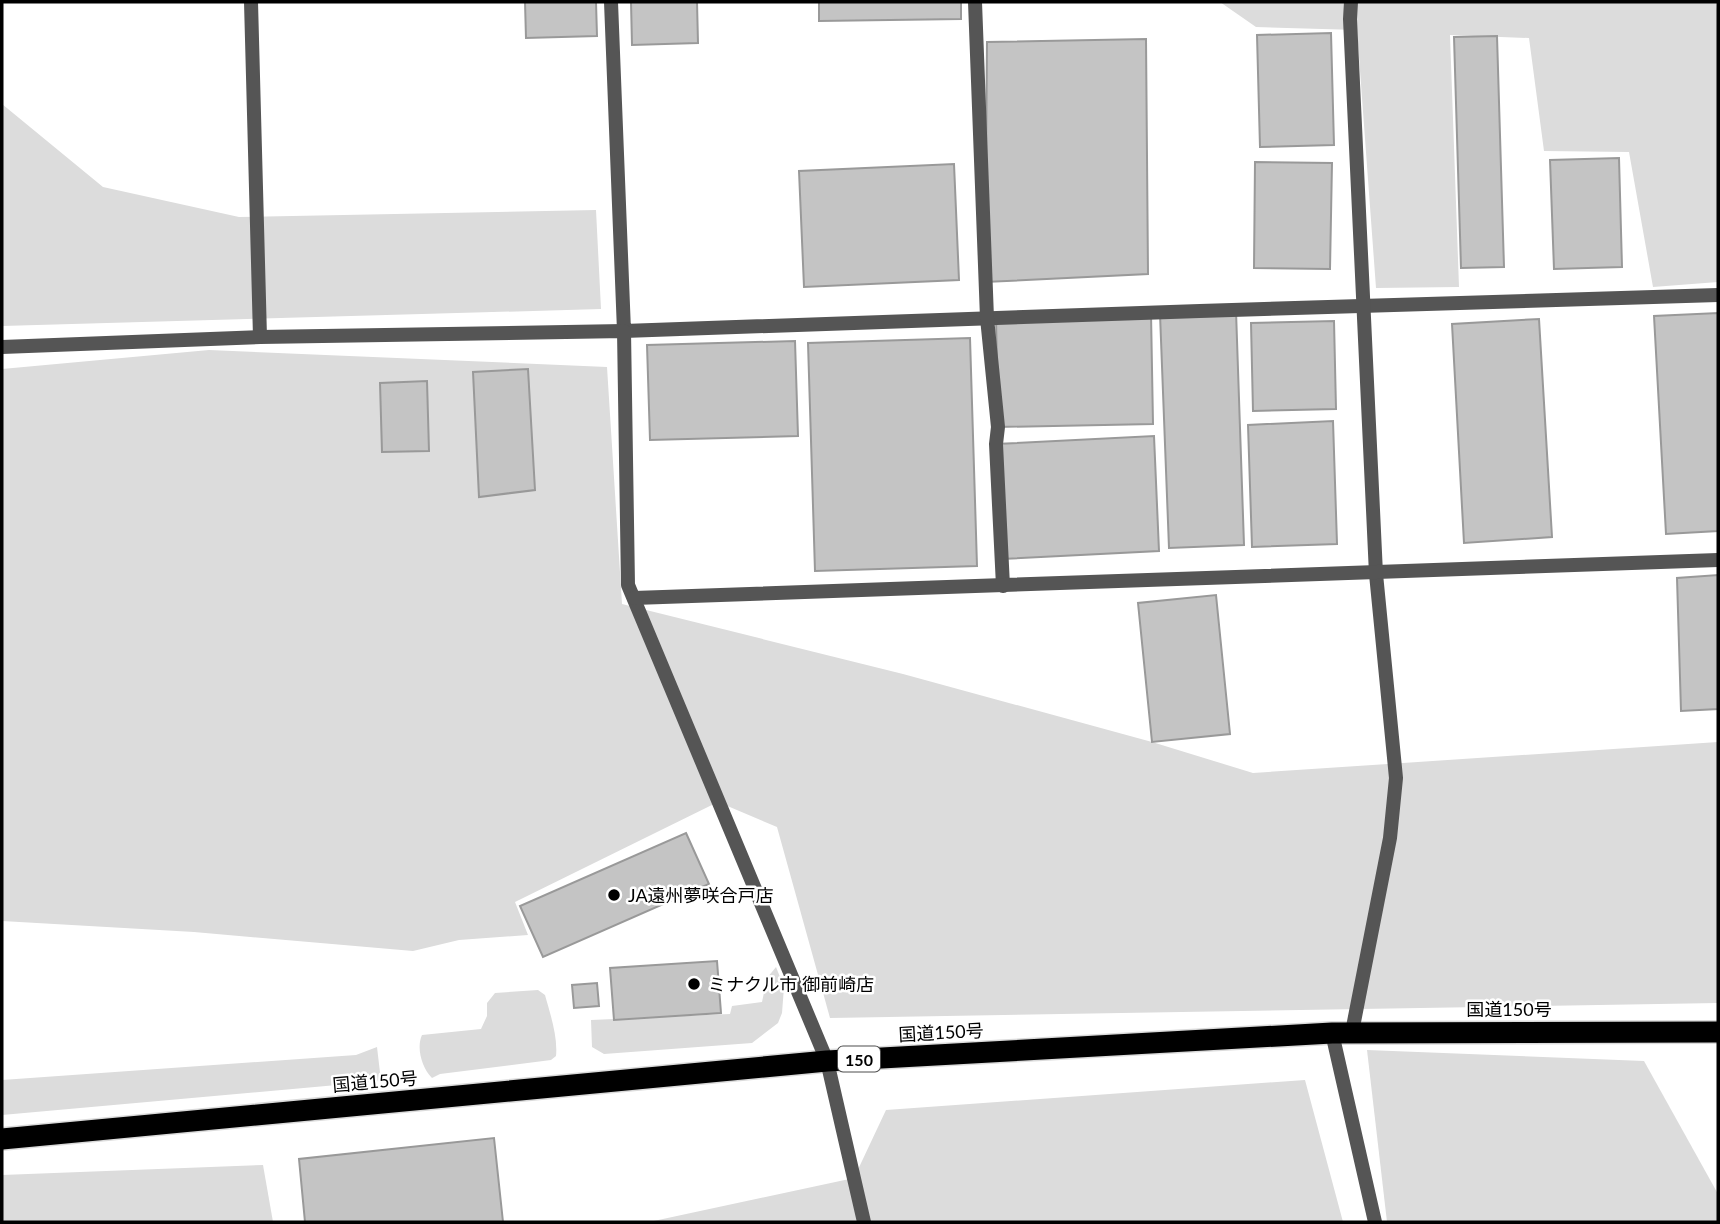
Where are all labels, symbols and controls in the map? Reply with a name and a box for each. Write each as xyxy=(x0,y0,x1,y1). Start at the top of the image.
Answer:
place label: JA遠州夢咲合戸店 xyxy=(628,884,774,906)
marker: JA遠州夢咲合戸店 xyxy=(606,887,622,903)
place label: ミナクル市 御前崎店 xyxy=(708,973,874,995)
marker: ミナクル市 御前崎店 xyxy=(686,976,702,992)
street label: 国道150号 xyxy=(1466,998,1552,1020)
street label: 国道150号 xyxy=(898,1019,984,1045)
road number: 150 xyxy=(838,1046,880,1072)
street label: 国道150号 xyxy=(332,1066,418,1096)

